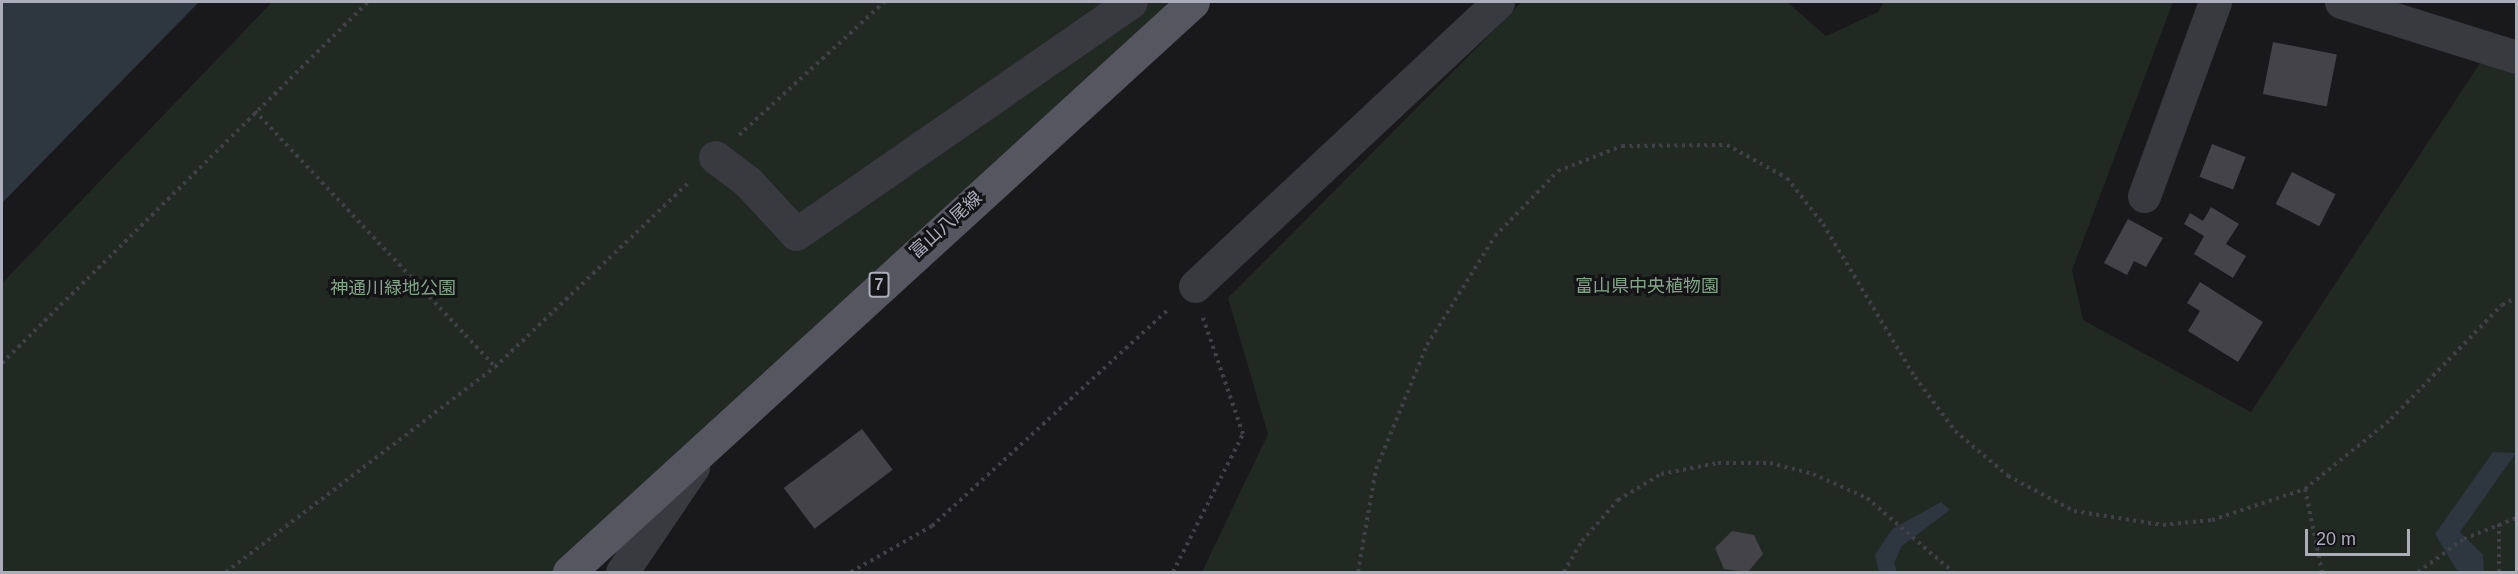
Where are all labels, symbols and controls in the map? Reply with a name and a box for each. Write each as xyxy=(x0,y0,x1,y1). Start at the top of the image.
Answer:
street label: 富山八尾線 xyxy=(905,187,987,263)
road number: 7 xyxy=(868,272,890,298)
park label: 富山県中央植物園 xyxy=(1575,275,1719,297)
park label: 神通川緑地公園 xyxy=(330,277,456,299)
scale bar xyxy=(2308,517,2413,555)
text: 20 m xyxy=(2316,529,2356,549)

